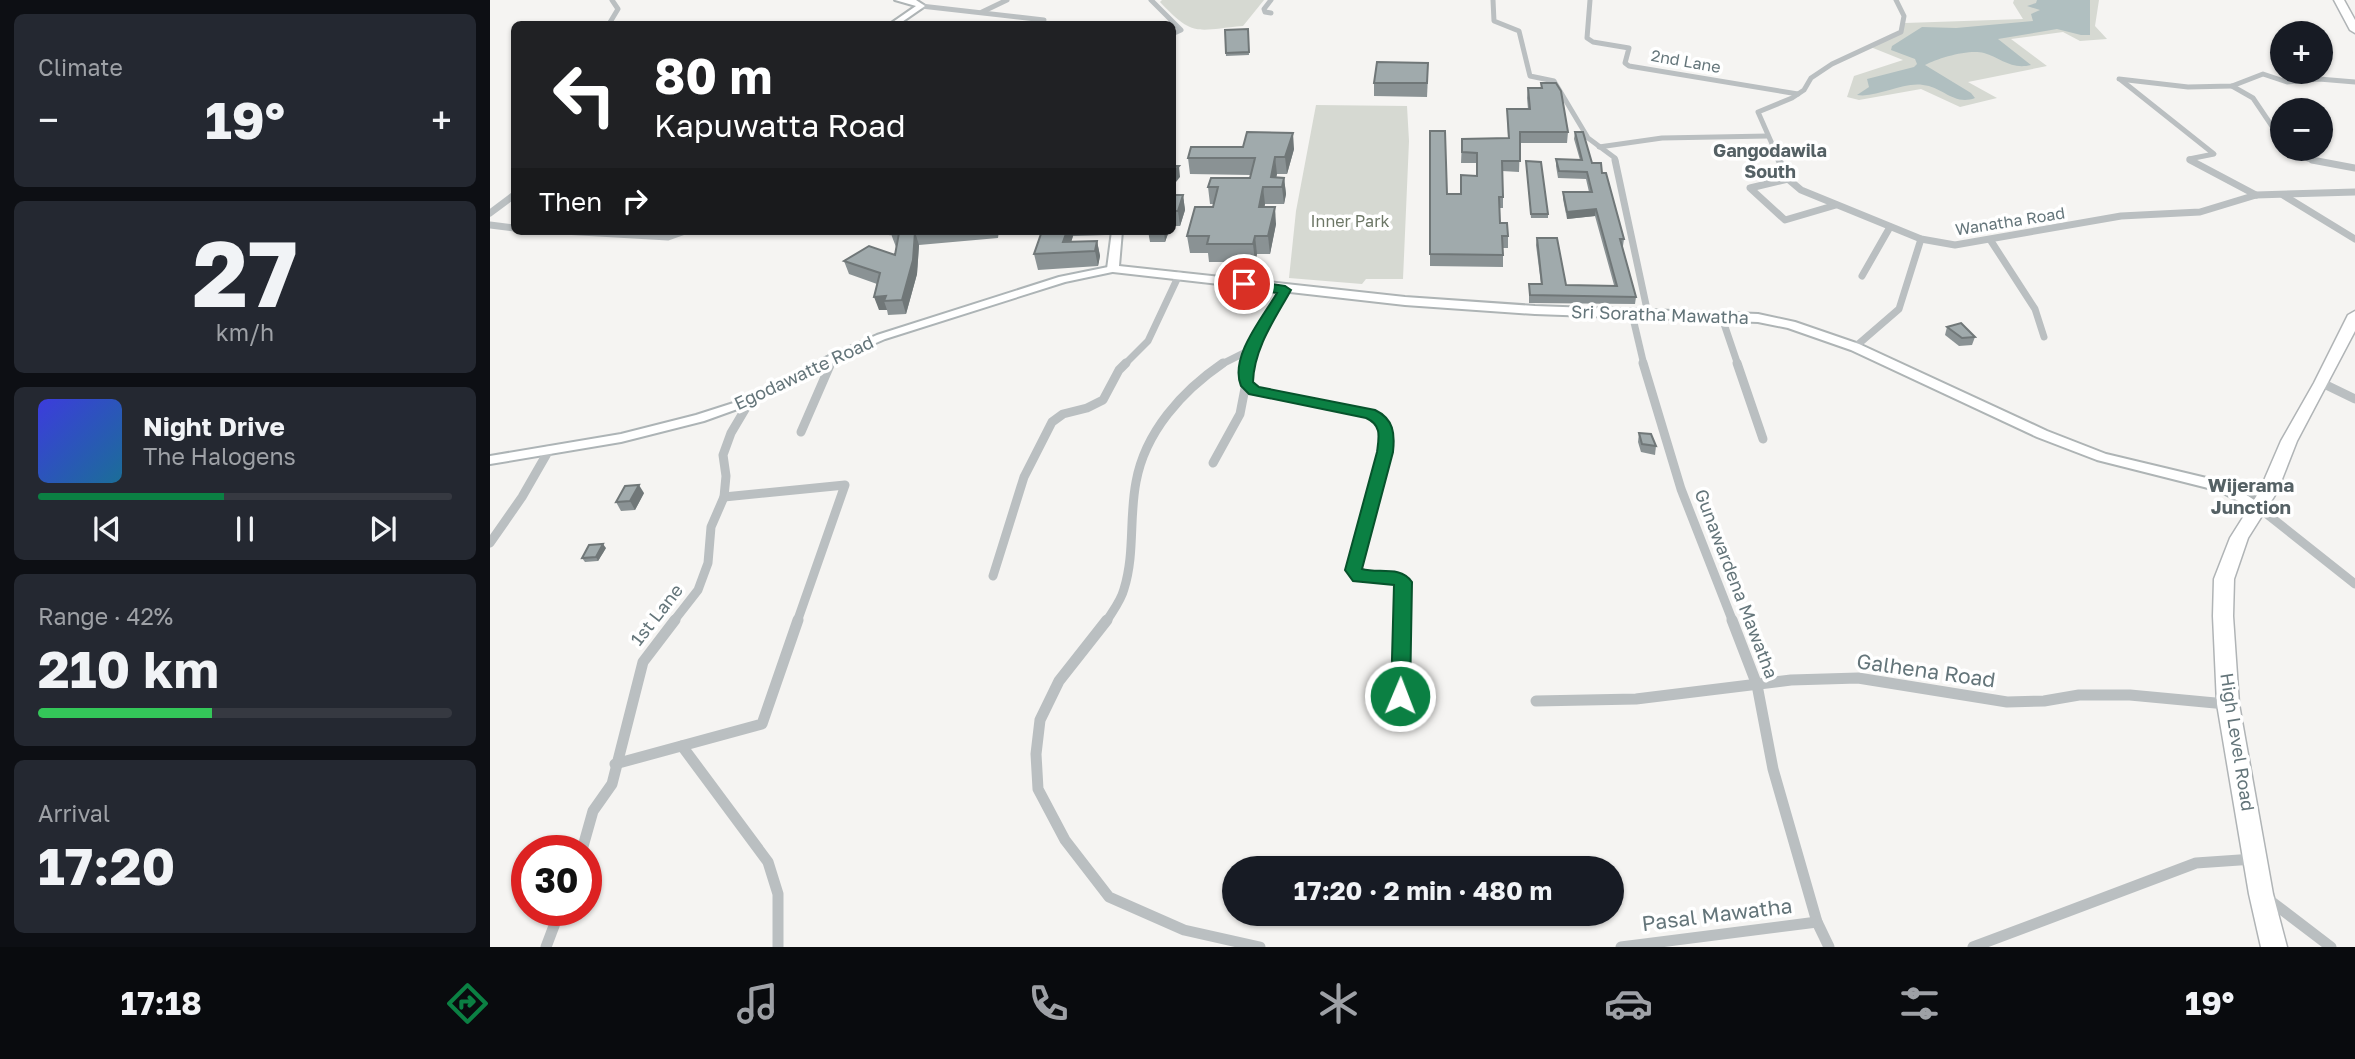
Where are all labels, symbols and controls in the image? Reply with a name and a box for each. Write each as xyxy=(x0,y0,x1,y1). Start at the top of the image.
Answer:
map controls xyxy=(2270,21,2333,161)
button: + xyxy=(2270,21,2333,84)
street label: 2nd Lane xyxy=(1650,45,1722,77)
text: 80 m xyxy=(654,46,772,105)
icon: left xyxy=(539,49,630,140)
text: Climate xyxy=(38,53,123,81)
text: 19° xyxy=(205,88,285,150)
text: − xyxy=(38,97,59,142)
text: + xyxy=(431,97,452,142)
button: − xyxy=(2270,98,2333,161)
text: Kapuwatta Road xyxy=(654,106,906,144)
district label: Gangodawila South xyxy=(1713,139,1827,182)
icon: right xyxy=(616,182,654,220)
text: Then xyxy=(539,186,602,217)
street label: Wanatha Road xyxy=(1954,202,2066,240)
park label: Inner Park xyxy=(1311,211,1389,231)
text: 27 xyxy=(192,218,298,327)
pin xyxy=(1214,254,1274,314)
icon: arrive xyxy=(1225,265,1263,303)
street label: Sri Soratha Mawatha xyxy=(1571,300,1749,328)
text: km/h xyxy=(216,318,274,346)
street label: Egodawatte Road xyxy=(730,330,877,414)
text: Night Drive xyxy=(143,411,285,442)
text: The Halogens xyxy=(143,442,296,470)
district label: Wijerama Junction xyxy=(2208,473,2294,518)
street label: Gunawardena Mawatha xyxy=(1691,486,1783,682)
icon: previous xyxy=(88,510,126,548)
icon: pause xyxy=(226,510,264,548)
icon: next xyxy=(364,510,402,548)
street label: 1st Lane xyxy=(625,579,687,650)
text: Range · 42% xyxy=(38,602,173,630)
text: 210 km xyxy=(38,637,219,699)
street label: Galhena Road xyxy=(1855,647,1997,693)
position arrow xyxy=(1363,659,1437,733)
street label: High Level Road xyxy=(2216,671,2260,813)
text: Arrival xyxy=(38,799,110,827)
text: 17:20 xyxy=(38,834,175,896)
speed limit sign: 30 xyxy=(511,835,602,926)
text: 17:20 · 2 min · 480 m xyxy=(1294,875,1552,906)
street label: Pasal Mawatha xyxy=(1640,892,1794,936)
icon: directions xyxy=(443,979,492,1028)
icon: music xyxy=(733,979,782,1028)
icon: phone xyxy=(1024,979,1073,1028)
icon: climate xyxy=(1314,979,1363,1028)
icon: car xyxy=(1604,979,1653,1028)
icon: filters xyxy=(1895,979,1944,1028)
text: 17:18 xyxy=(121,984,202,1022)
text: 19° xyxy=(2185,984,2234,1022)

